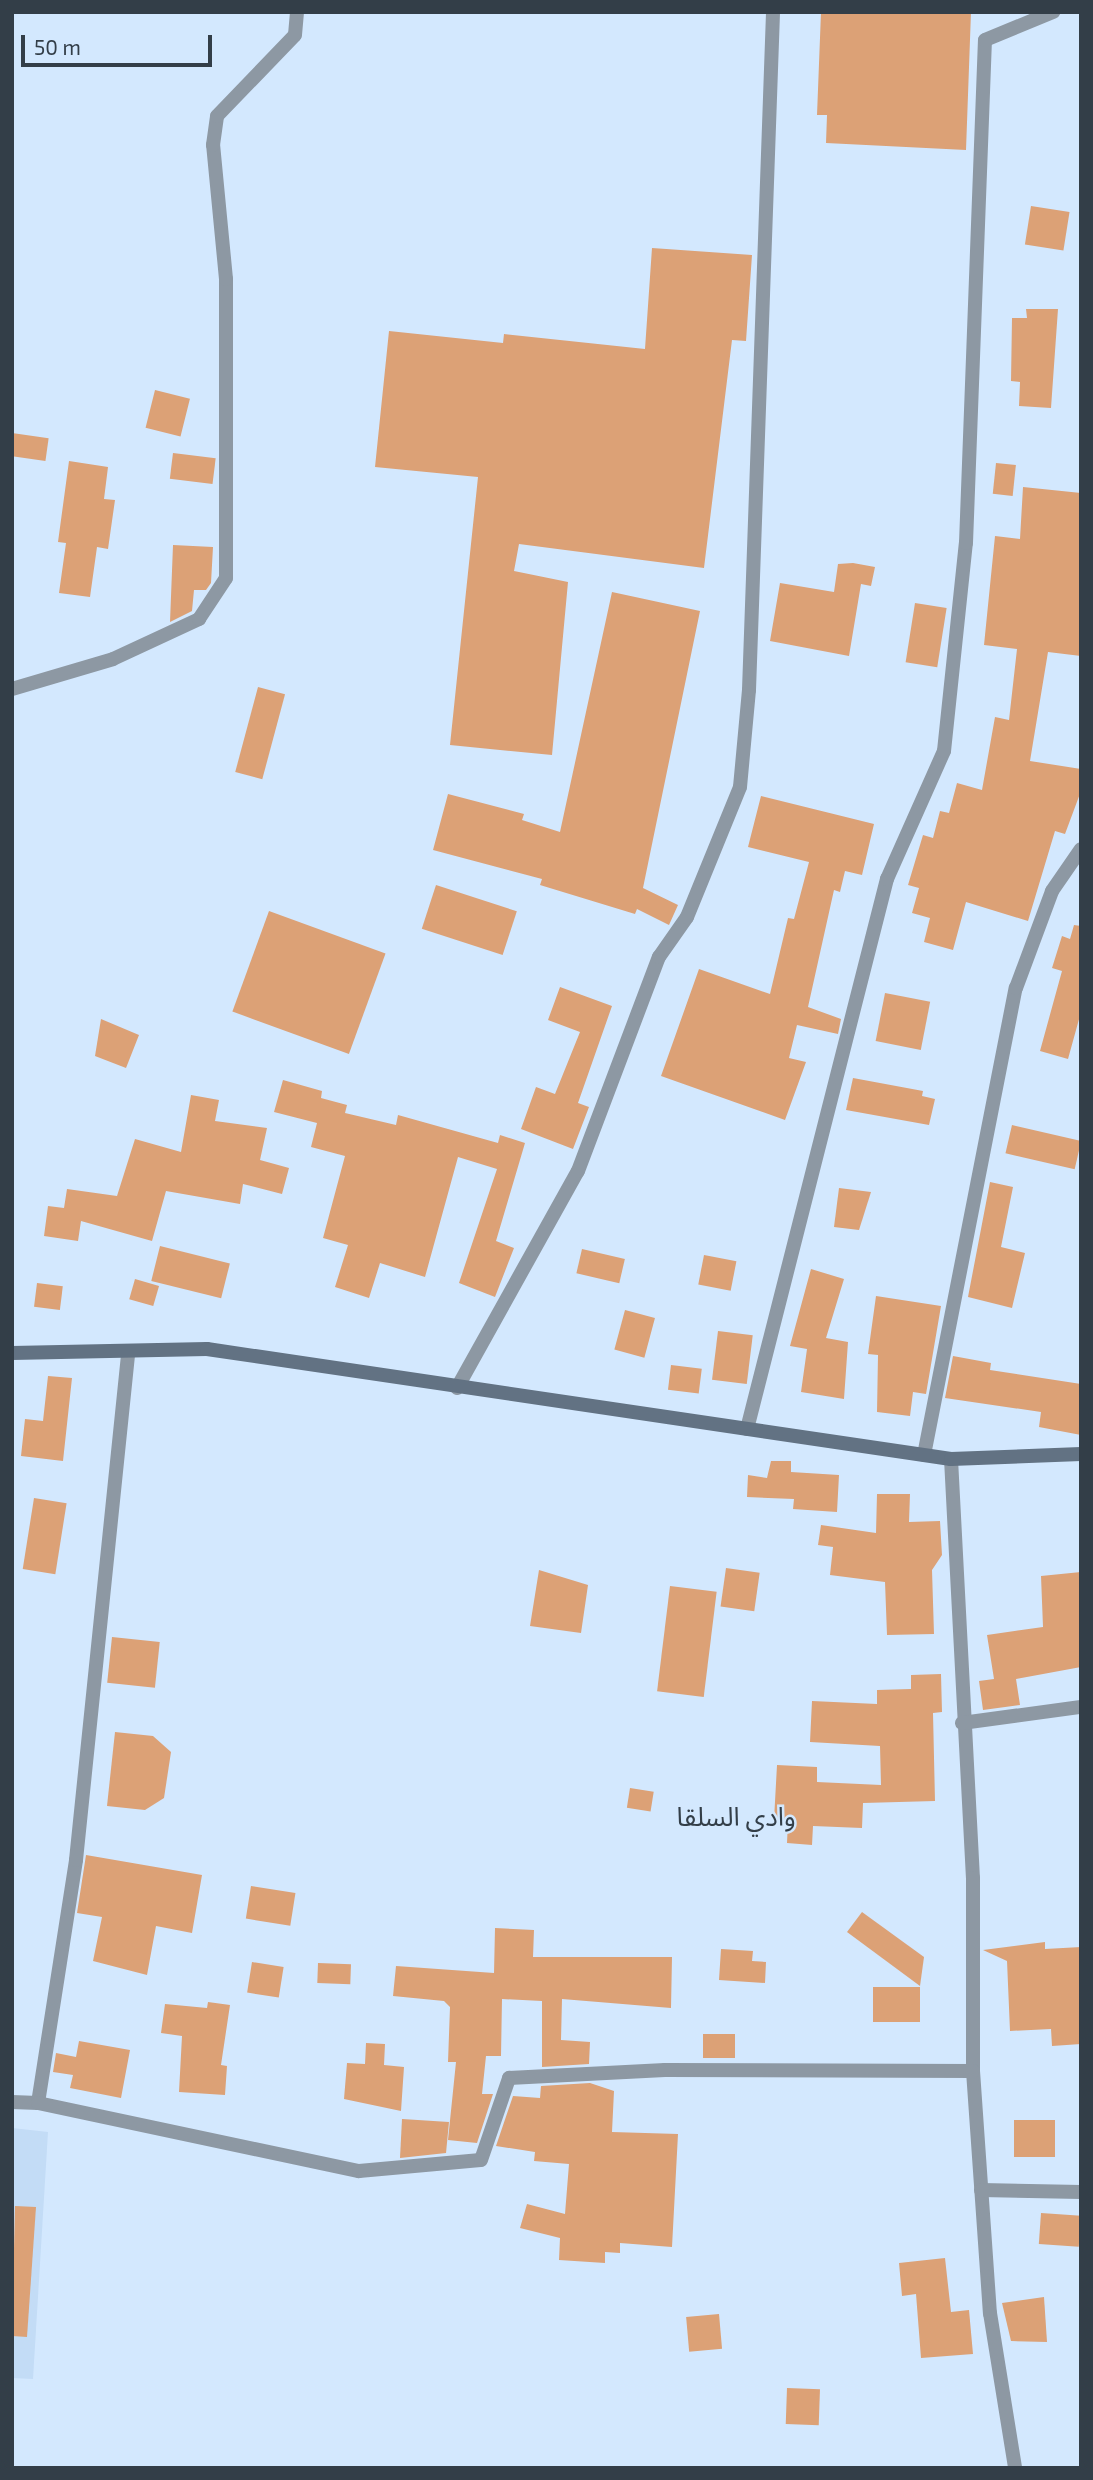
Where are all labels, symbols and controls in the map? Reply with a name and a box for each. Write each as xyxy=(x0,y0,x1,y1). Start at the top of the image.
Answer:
scale bar xyxy=(24,21,215,65)
text: 50 m xyxy=(34,34,81,59)
district label: وادي السلقا xyxy=(676,1800,796,1832)

